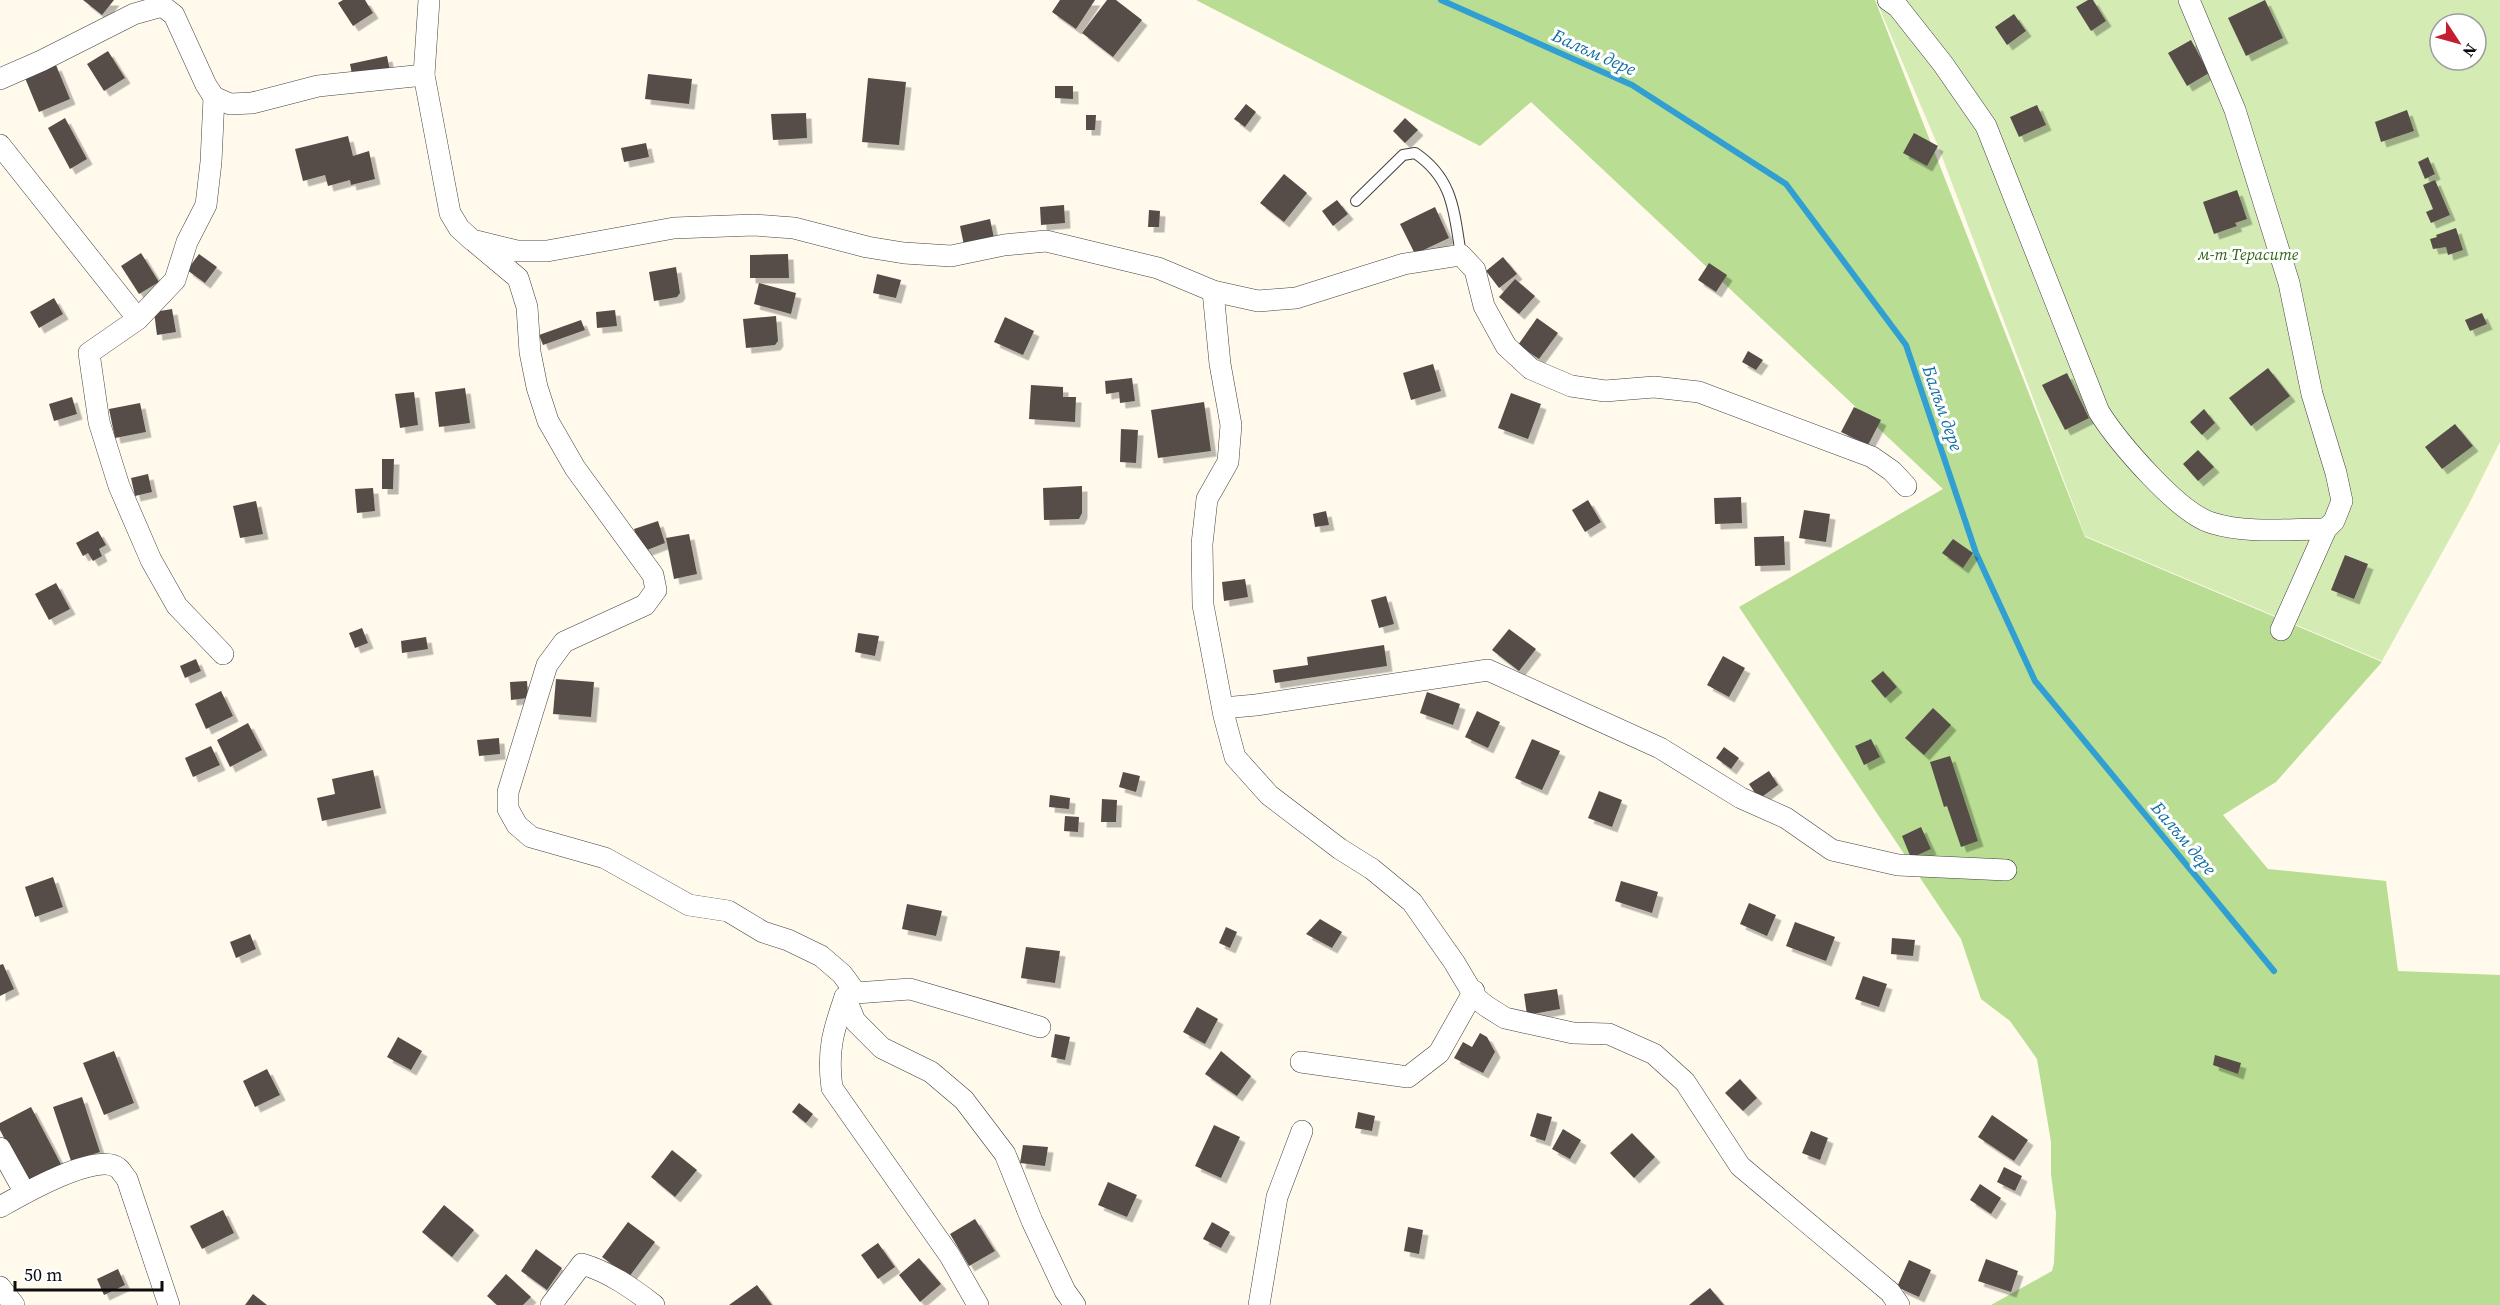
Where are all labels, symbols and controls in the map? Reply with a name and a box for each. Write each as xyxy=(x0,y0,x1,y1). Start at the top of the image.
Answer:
north arrow xyxy=(2428,12,2488,72)
water label: Балъм дере xyxy=(1547,22,1640,82)
text: N xyxy=(2458,40,2482,62)
park label: м-т Терасите xyxy=(2197,243,2299,265)
water label: Балъм дере xyxy=(1916,361,1970,455)
water label: Балъм дере xyxy=(2145,795,2223,881)
scale bar xyxy=(15,1254,162,1292)
text: 50 m xyxy=(24,1262,62,1287)

